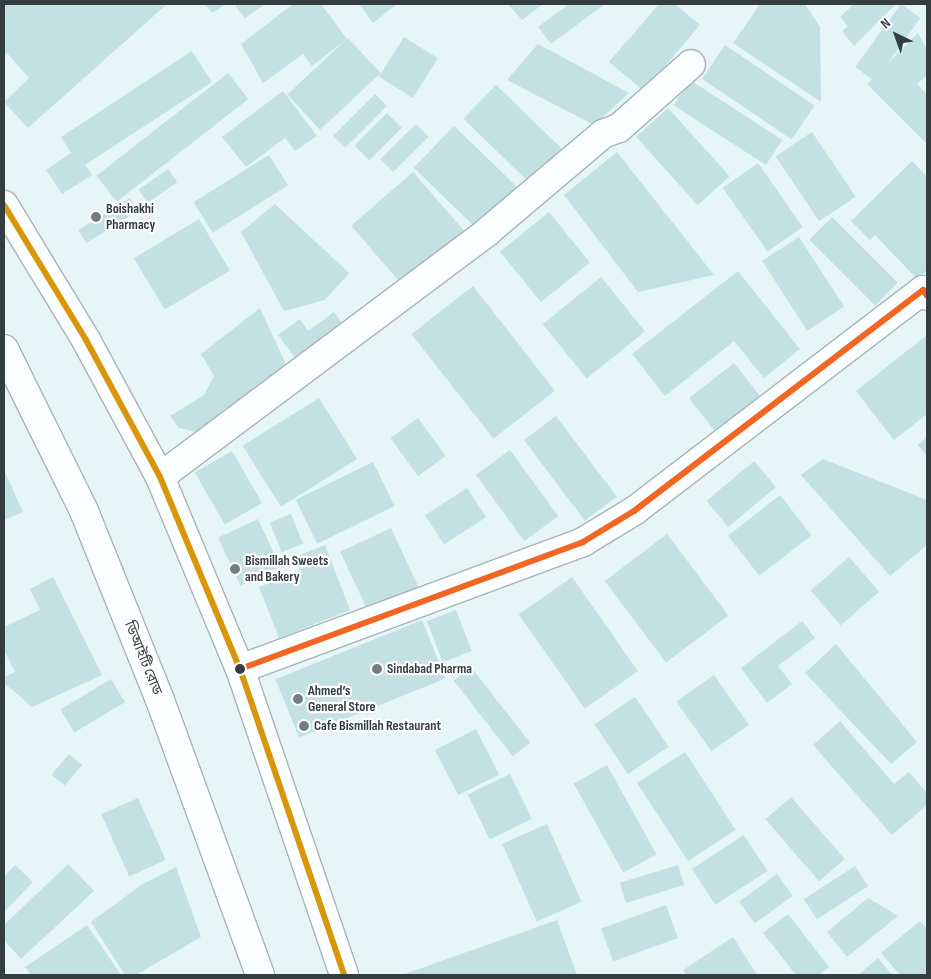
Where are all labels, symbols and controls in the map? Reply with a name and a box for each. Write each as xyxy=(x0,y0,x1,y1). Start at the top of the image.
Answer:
north arrow xyxy=(871,10,921,60)
text: N xyxy=(877,15,894,32)
place label: Boishakhi Pharmacy xyxy=(106,201,155,233)
marker: Boishakhi Pharmacy xyxy=(90,211,102,223)
place label: Bismillah Sweets and Bakery xyxy=(245,553,328,586)
marker: Bismillah Sweets and Bakery xyxy=(229,563,241,575)
street label: ডিআইটি রোড xyxy=(121,619,165,697)
place label: Sindabad Pharma xyxy=(387,661,472,677)
marker: Sindabad Pharma xyxy=(371,663,383,675)
unlabelled marker xyxy=(235,664,245,674)
place label: Ahmed’s General Store xyxy=(308,683,376,716)
marker: Ahmed’s General Store xyxy=(292,693,304,705)
place label: Cafe Bismillah Restaurant xyxy=(314,718,441,734)
marker: Cafe Bismillah Restaurant xyxy=(298,720,310,732)

